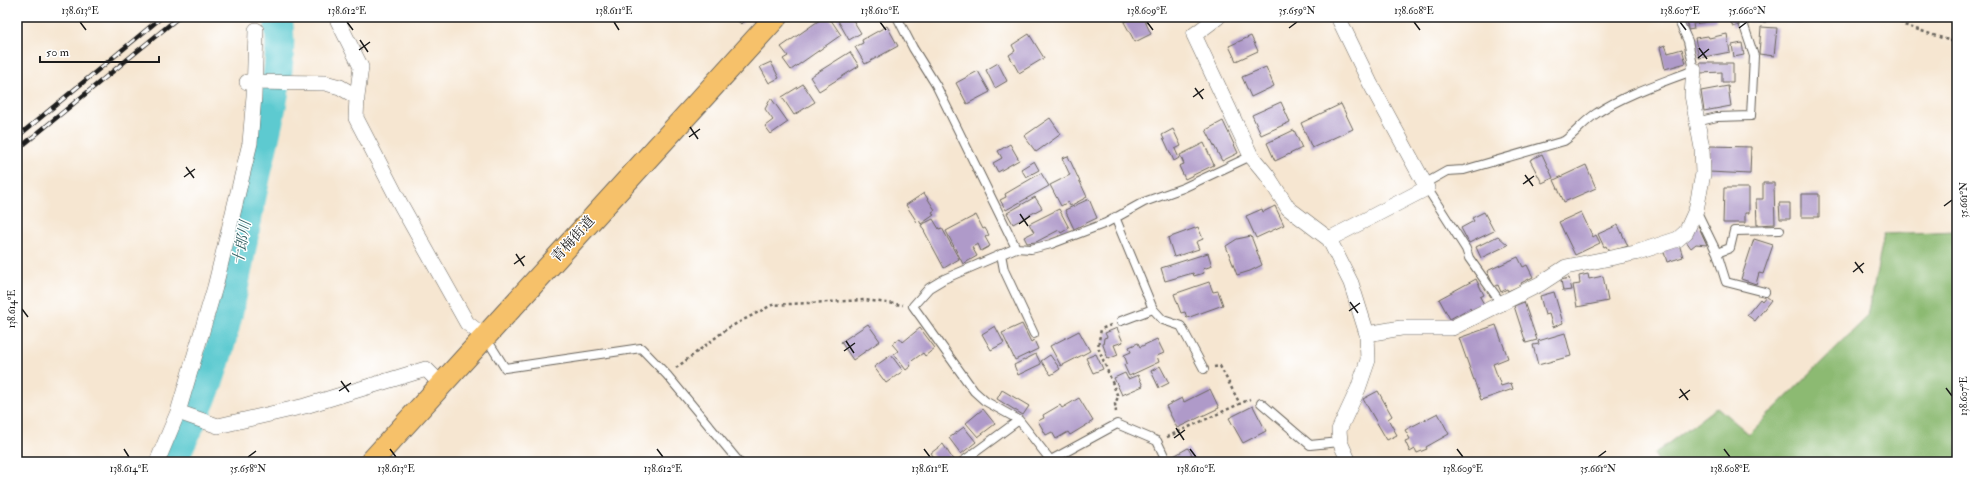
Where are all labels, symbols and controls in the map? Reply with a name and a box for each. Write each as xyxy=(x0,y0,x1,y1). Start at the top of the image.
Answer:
text: 138.613°E xyxy=(61,5,99,17)
text: 138.612°E xyxy=(328,5,366,17)
text: 138.611°E xyxy=(596,5,632,17)
text: 138.610°E xyxy=(861,5,899,17)
text: 138.609°E xyxy=(1127,5,1167,17)
text: 35.659°N xyxy=(1278,5,1316,17)
text: 138.608°E xyxy=(1394,5,1434,17)
text: 138.607°E xyxy=(1660,5,1700,17)
text: 35.660°N xyxy=(1728,5,1766,17)
scale bar xyxy=(40,38,159,64)
text: 50 m xyxy=(46,45,70,60)
text: 35.661°N xyxy=(1958,182,1970,218)
street label: 青梅街道 xyxy=(548,213,598,265)
water label: 十郎川 xyxy=(229,217,256,267)
text: 138.614°E xyxy=(6,290,18,328)
text: 138.607°E xyxy=(1958,376,1970,416)
text: 138.614°E xyxy=(110,463,148,475)
text: 35.658°N xyxy=(230,463,266,475)
text: 138.613°E xyxy=(377,463,415,475)
text: 138.612°E xyxy=(644,463,682,475)
text: 138.611°E xyxy=(912,463,948,475)
text: 138.610°E xyxy=(1177,463,1215,475)
text: 138.609°E xyxy=(1443,463,1483,475)
text: 35.661°N xyxy=(1580,463,1616,475)
text: 138.608°E xyxy=(1710,463,1750,475)

